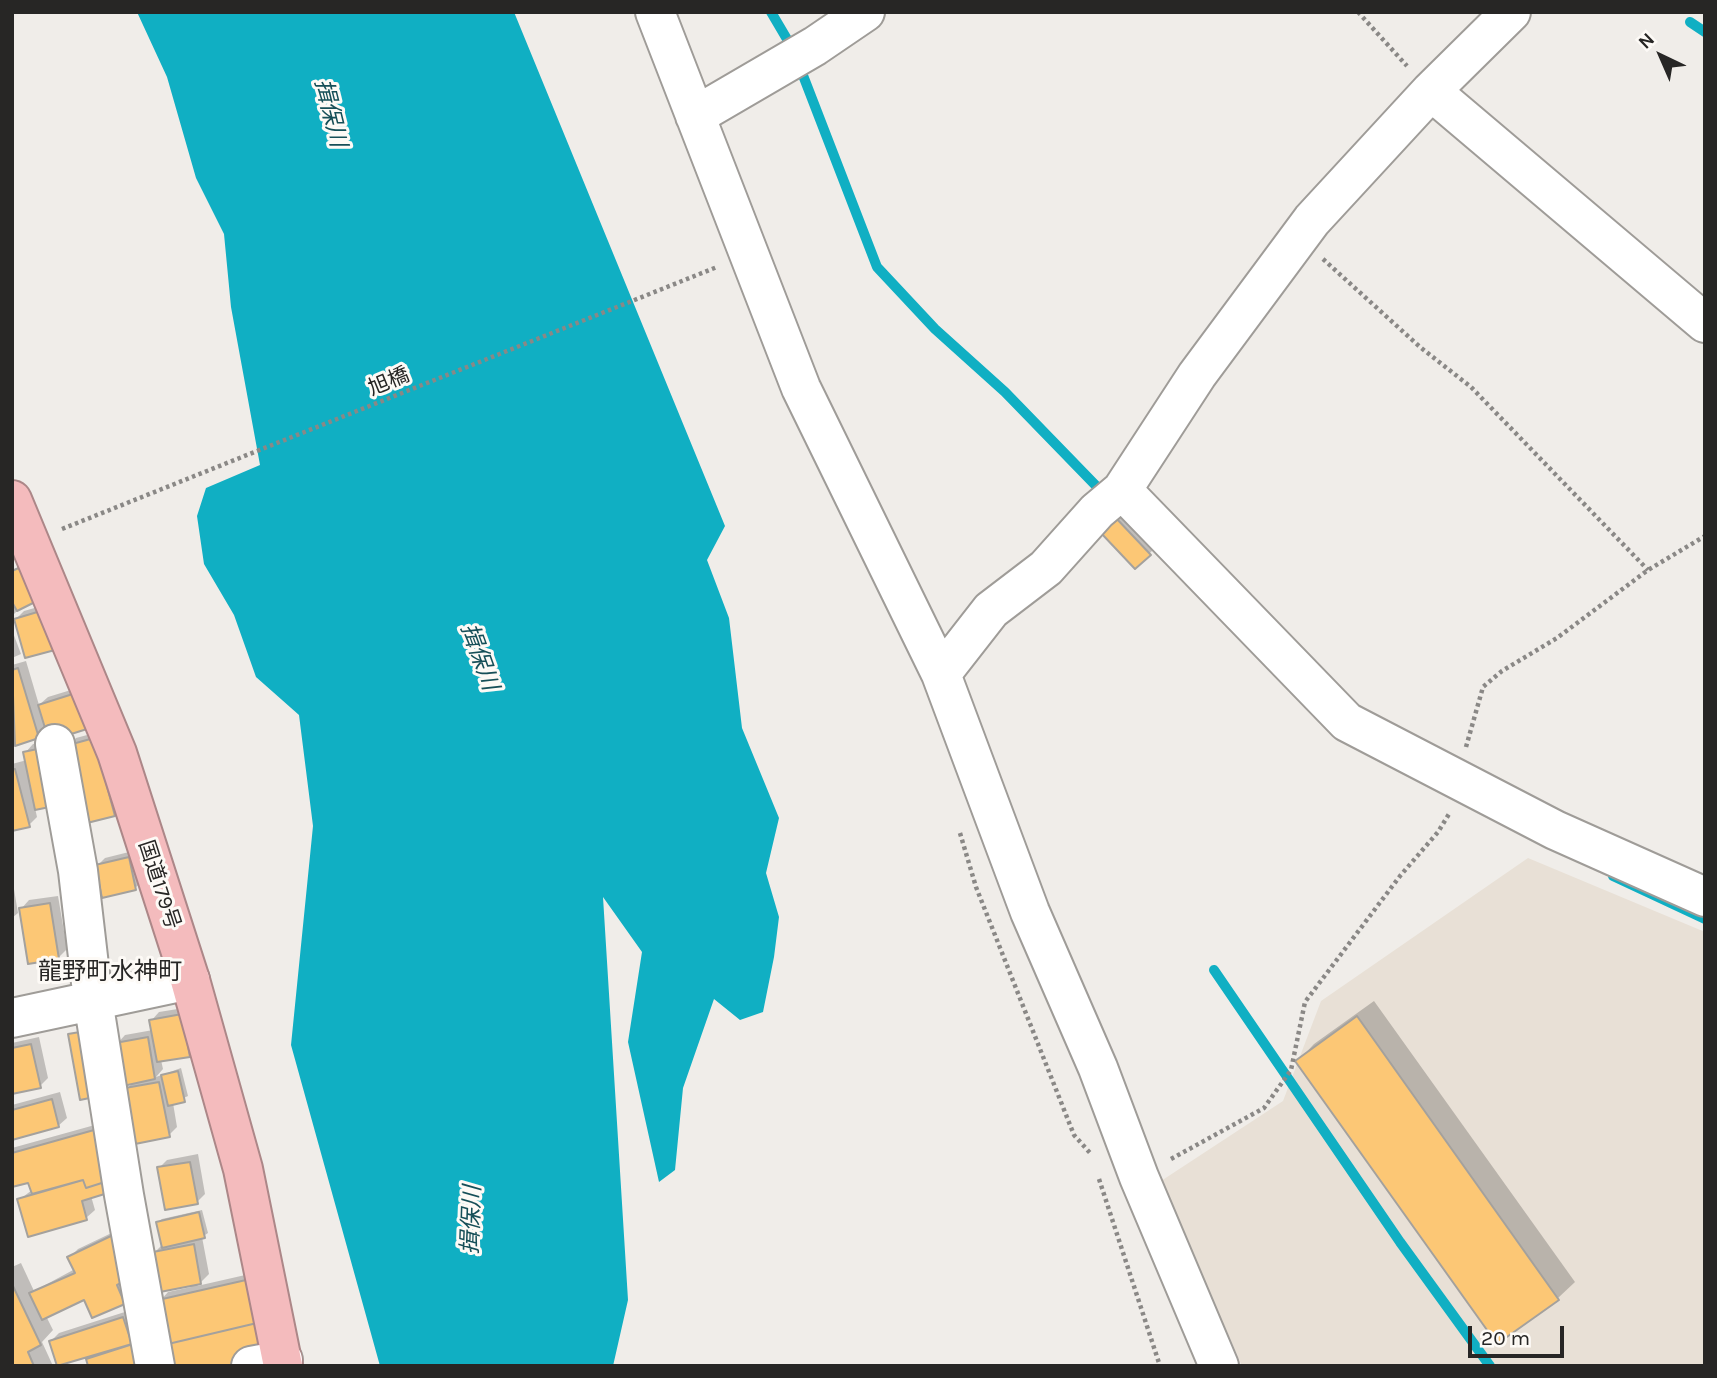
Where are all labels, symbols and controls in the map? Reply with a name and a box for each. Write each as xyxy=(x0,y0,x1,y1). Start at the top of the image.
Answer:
north arrow xyxy=(1626,21,1696,91)
text: N xyxy=(1634,28,1659,54)
water label: 揖保川 xyxy=(308,76,352,150)
street label: 旭橋 xyxy=(365,362,413,402)
water label: 揖保川 xyxy=(454,620,504,694)
street label: 国道179号 xyxy=(133,837,185,933)
district label: 龍野町水神町 xyxy=(38,958,182,986)
water label: 揖保川 xyxy=(457,1185,487,1255)
scale bar xyxy=(1472,1312,1568,1356)
text: 20 m xyxy=(1481,1326,1530,1350)

